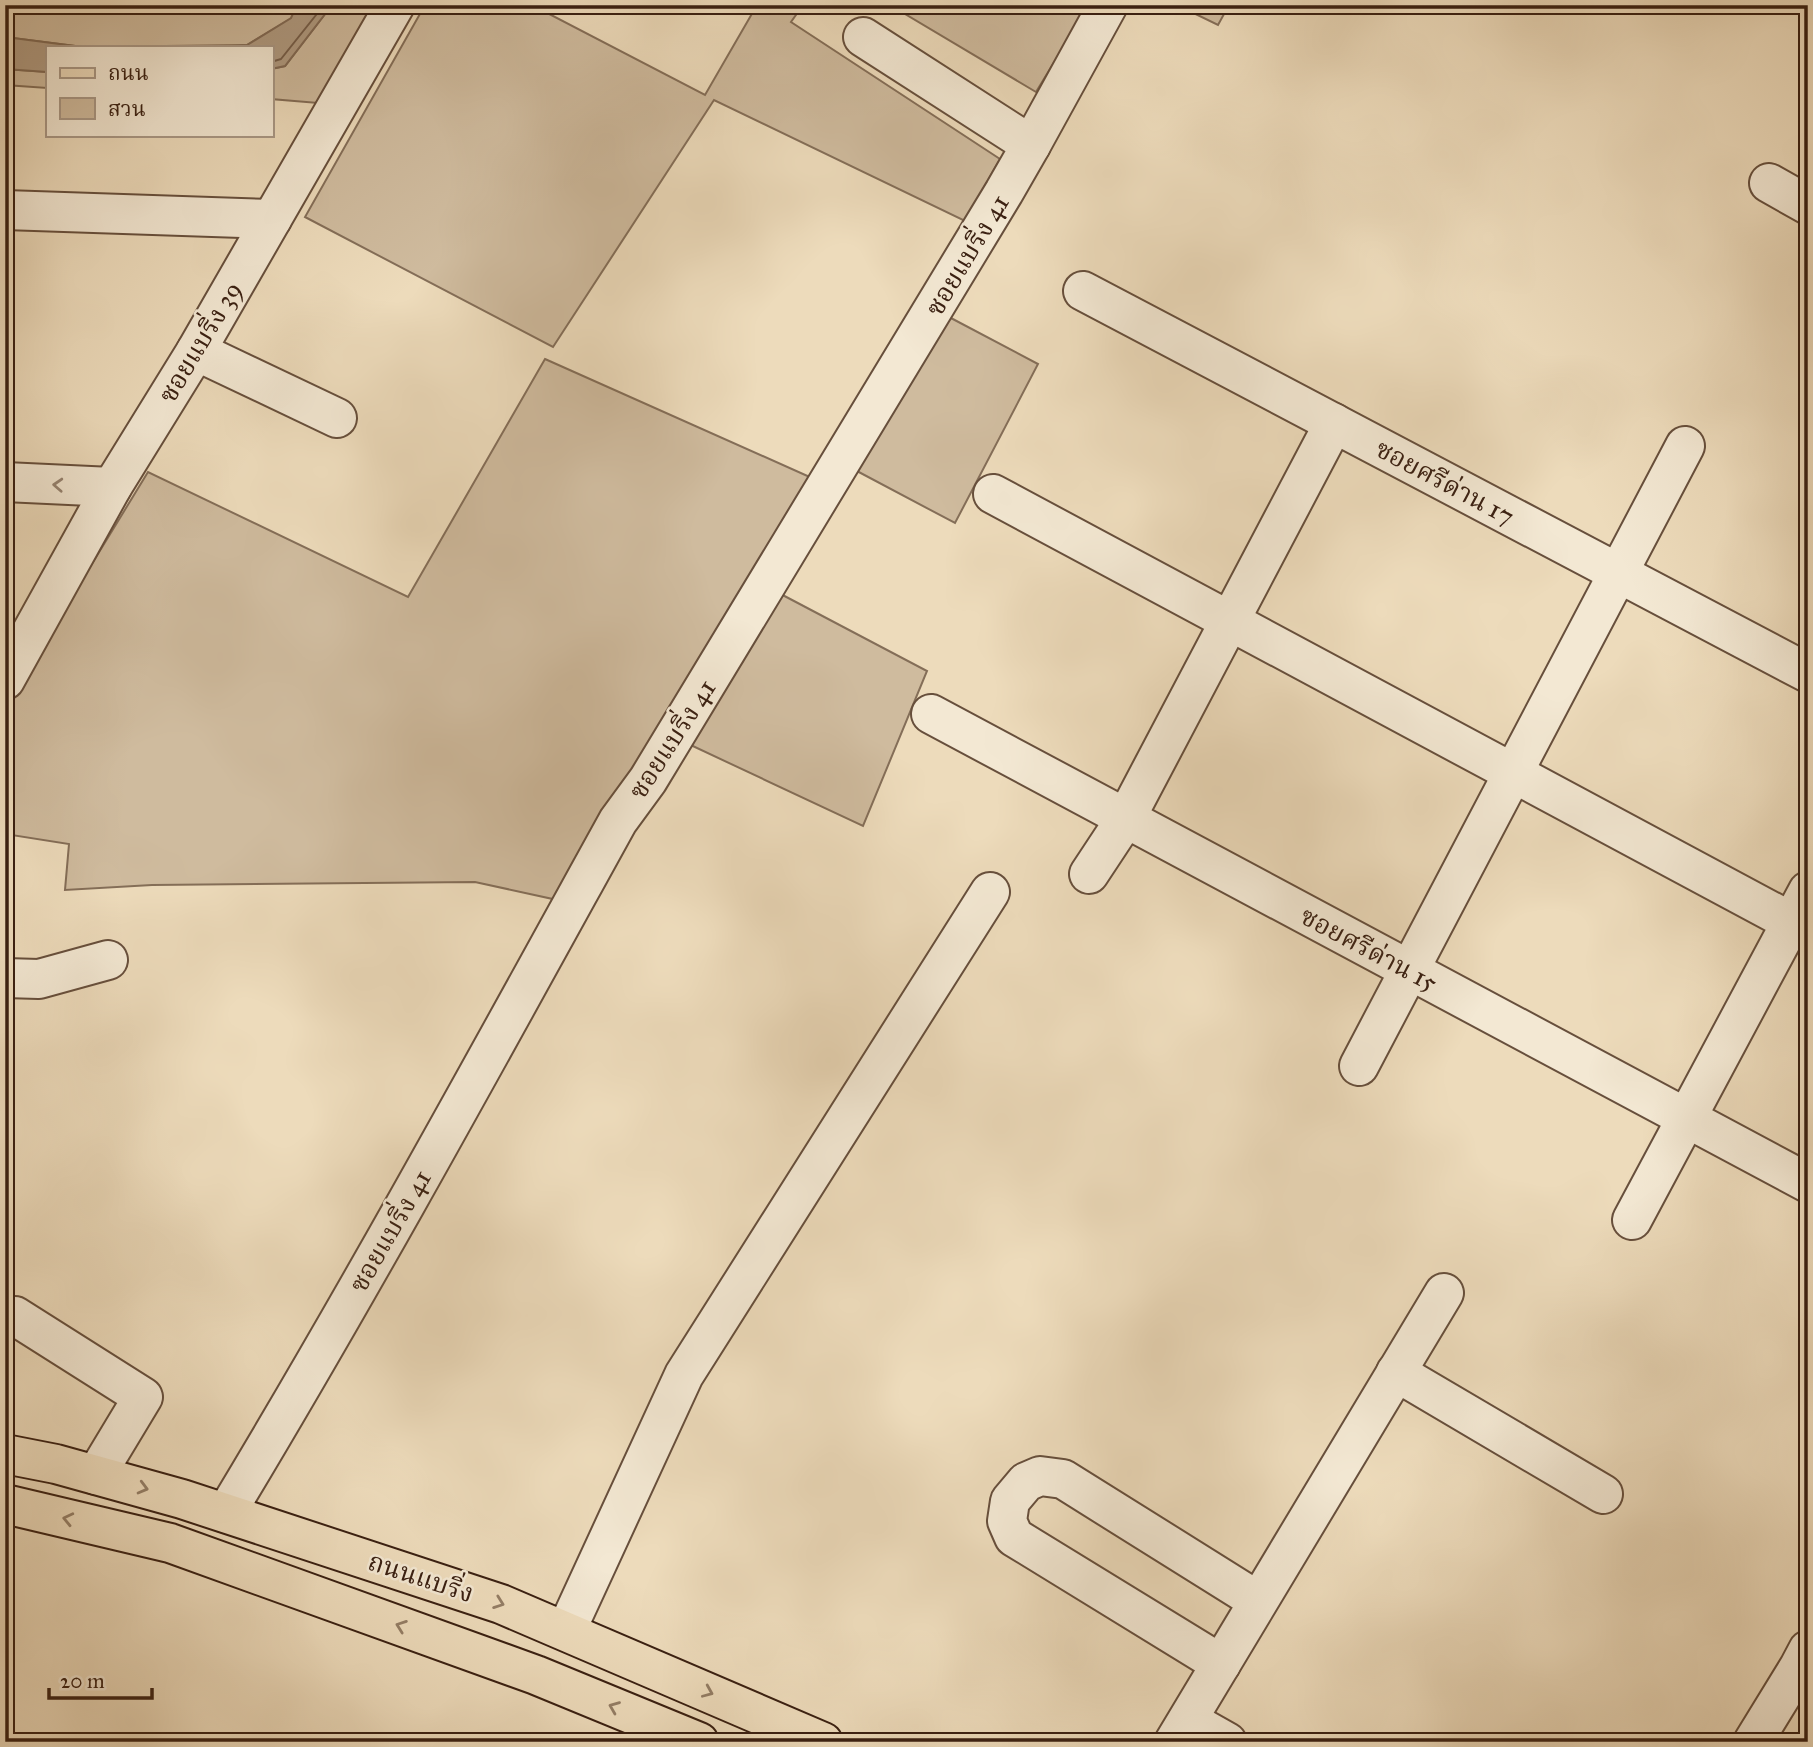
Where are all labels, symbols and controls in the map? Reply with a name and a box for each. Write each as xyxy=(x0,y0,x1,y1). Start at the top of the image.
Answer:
legend xyxy=(46,46,273,136)
text: ถนน xyxy=(108,60,149,86)
text: สวน xyxy=(108,96,146,122)
street label: ซอยแบริ่ง 41 xyxy=(916,187,1016,321)
street label: ซอยแบริ่ง 39 xyxy=(149,274,249,408)
street label: ซอยศรีด่าน 17 xyxy=(1370,432,1520,532)
one-way arrow xyxy=(53,477,64,492)
street label: ซอยแบริ่ง 41 xyxy=(619,672,722,805)
street label: ซอยศรีด่าน 15 xyxy=(1295,900,1443,998)
street label: ซอยแบริ่ง 41 xyxy=(340,1163,438,1298)
one-way arrow xyxy=(137,1480,149,1494)
one-way arrow xyxy=(62,1513,74,1527)
street label: ถนนแบริ่ง xyxy=(364,1543,479,1609)
one-way arrow xyxy=(492,1595,505,1609)
one-way arrow xyxy=(395,1620,407,1634)
scale bar xyxy=(49,1656,152,1700)
text: 20 m xyxy=(60,1668,105,1694)
one-way arrow xyxy=(701,1684,714,1698)
one-way arrow xyxy=(608,1701,620,1715)

